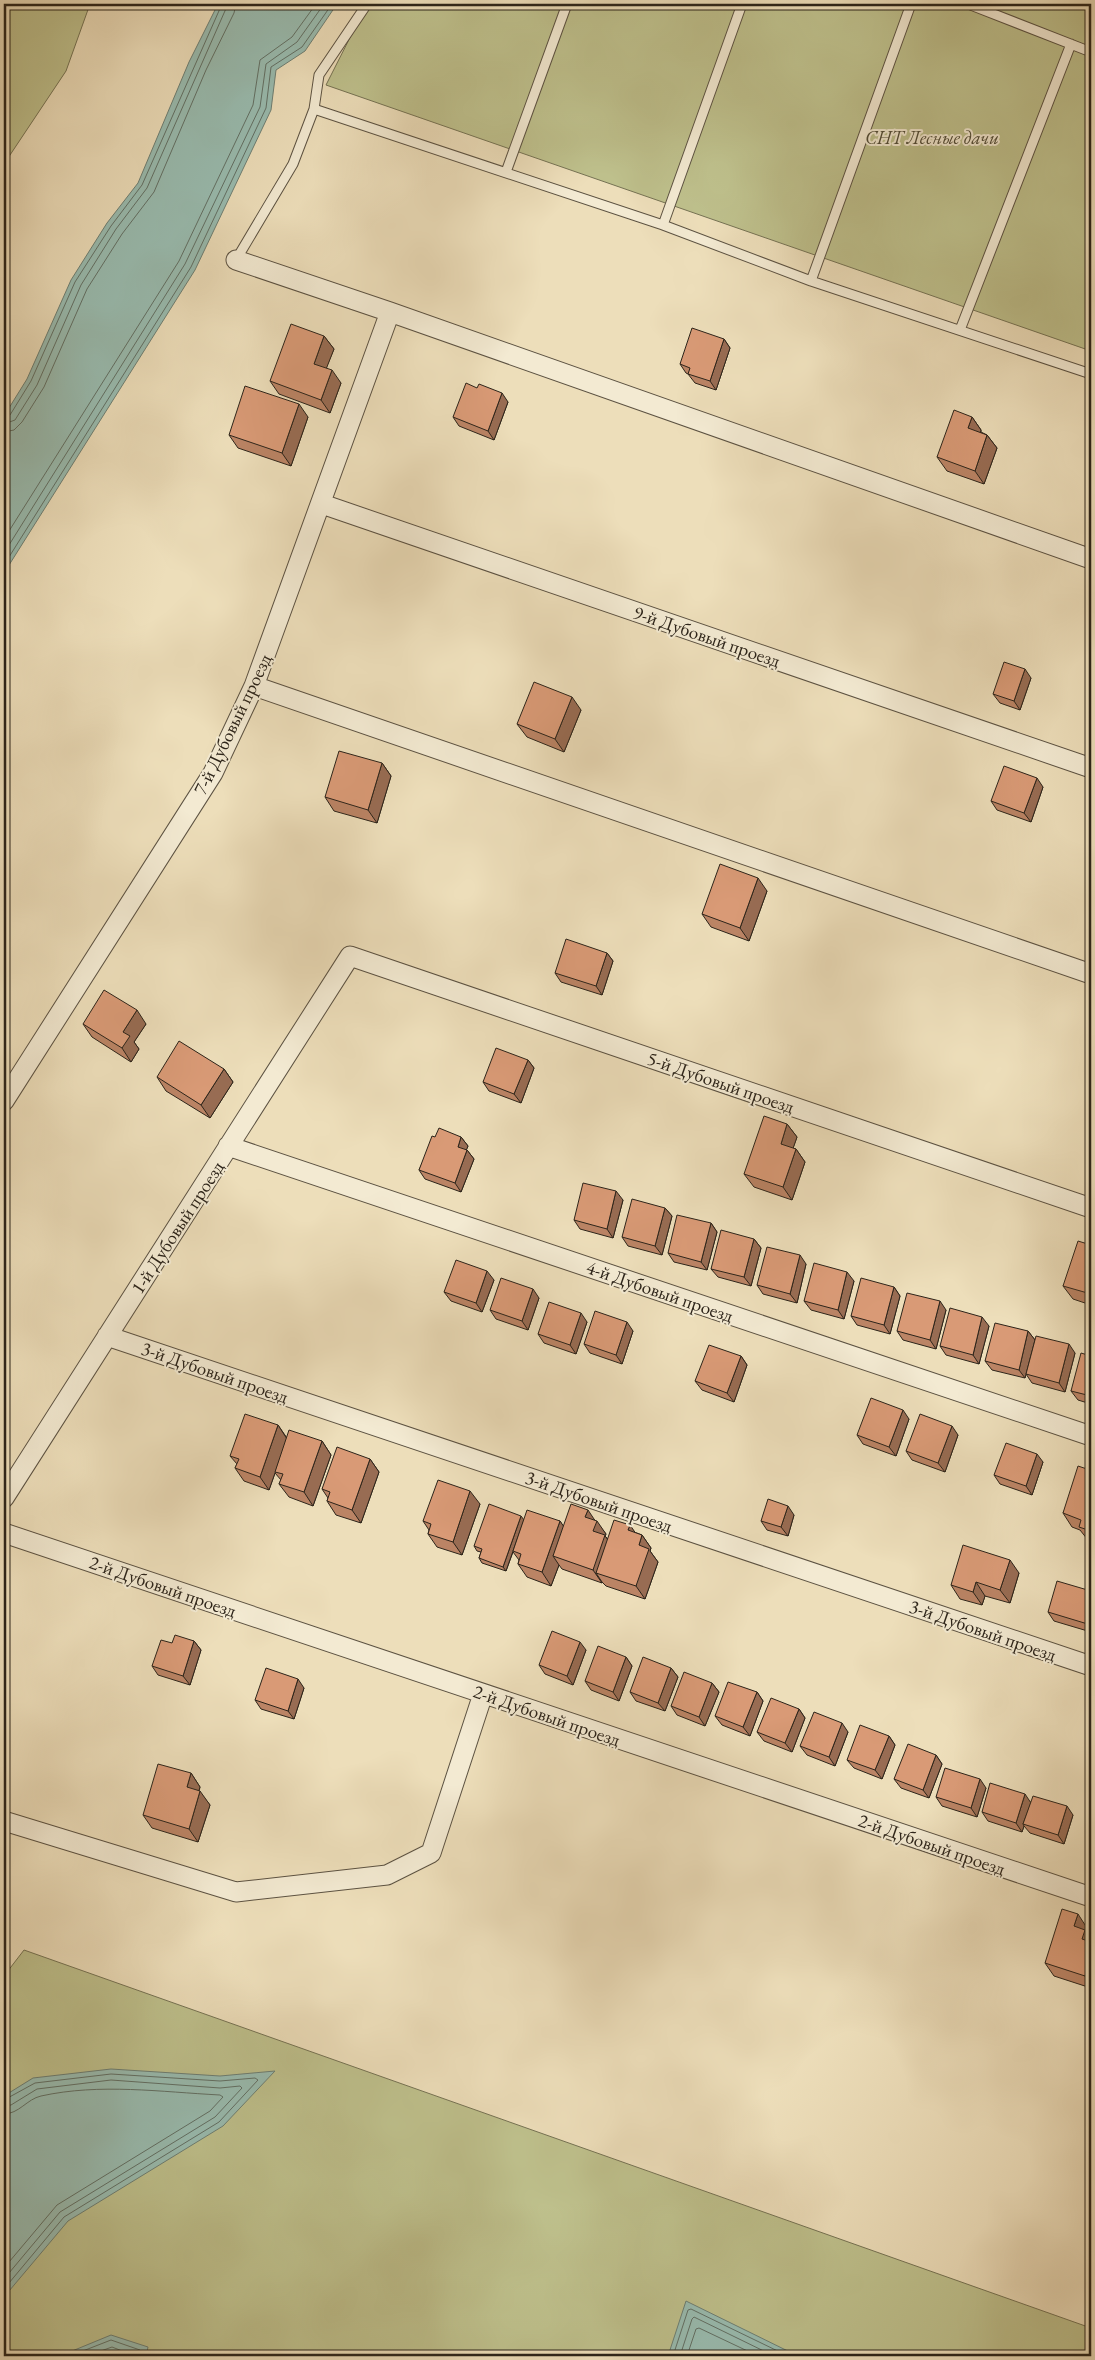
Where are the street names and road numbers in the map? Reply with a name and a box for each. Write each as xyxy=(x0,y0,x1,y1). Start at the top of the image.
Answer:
street label: 9-й Дубовый проезд xyxy=(630,600,784,673)
street label: 7-й Дубовый проезд xyxy=(188,649,278,799)
street label: 5-й Дубовый проезд xyxy=(644,1046,798,1119)
street label: 1-й Дубовый проезд xyxy=(125,1156,230,1299)
street label: 4-й Дубовый проезд xyxy=(583,1255,737,1328)
street label: 3-й Дубовый проезд xyxy=(138,1336,292,1409)
street label: 3-й Дубовый проезд xyxy=(522,1465,676,1538)
street label: 2-й Дубовый проезд xyxy=(86,1550,240,1623)
street label: 3-й Дубовый проезд xyxy=(906,1594,1060,1667)
street label: 2-й Дубовый проезд xyxy=(470,1679,624,1752)
street label: 2-й Дубовый проезд xyxy=(855,1808,1009,1881)

